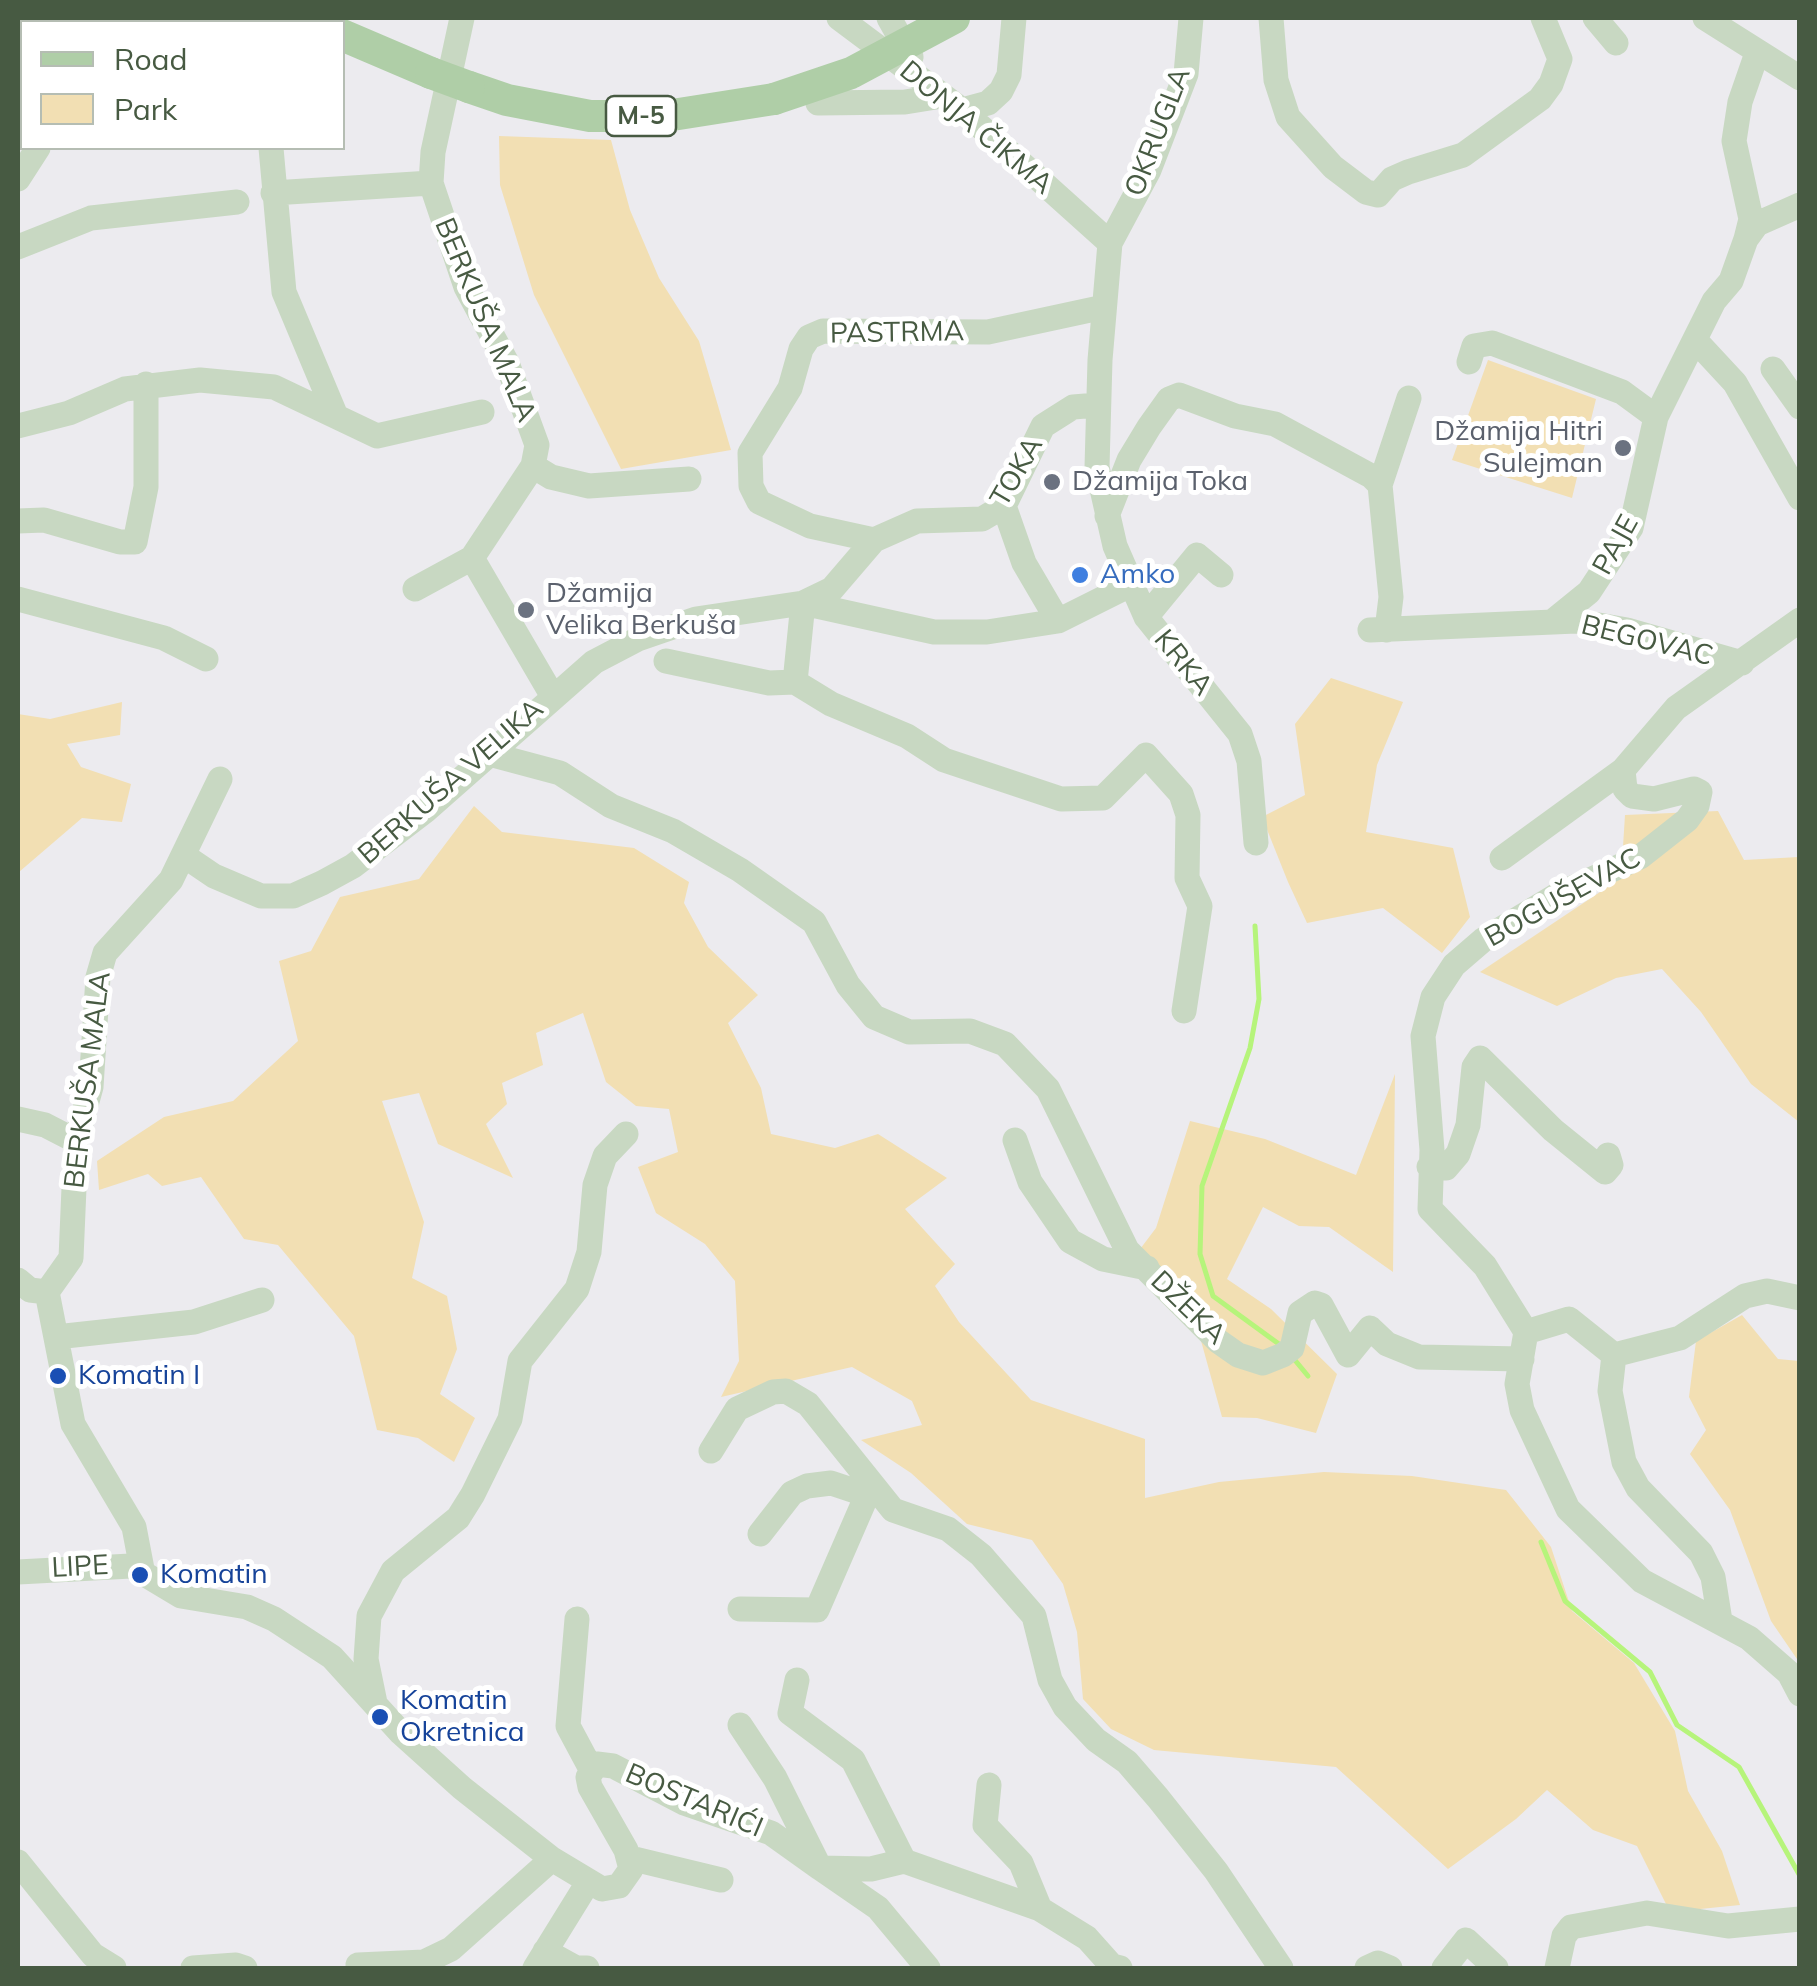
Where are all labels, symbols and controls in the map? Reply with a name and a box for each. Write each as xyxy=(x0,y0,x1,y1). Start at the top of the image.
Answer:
legend xyxy=(20,20,345,150)
text: Road xyxy=(114,40,188,78)
street label: DONJA ČIKMA xyxy=(893,54,1059,202)
street label: OKRUGLA xyxy=(1118,63,1198,201)
text: Park xyxy=(114,90,177,128)
road number: M-5 xyxy=(606,96,676,136)
street label: BERKUŠA MALA xyxy=(427,213,543,427)
street label: PASTRMA xyxy=(829,315,965,351)
place label: Džamija Hitri Sulejman xyxy=(1434,415,1603,481)
street label: TOKA xyxy=(984,431,1050,513)
marker: Džamija Hitri Sulejman xyxy=(1612,437,1634,459)
place label: Džamija Toka xyxy=(1072,465,1248,499)
marker: Džamija Toka xyxy=(1041,471,1063,493)
street label: PAJE xyxy=(1586,509,1646,581)
place label: Amko xyxy=(1100,558,1175,592)
marker: Amko xyxy=(1069,564,1091,586)
place label: Džamija Velika Berkuša xyxy=(546,577,737,643)
marker: Džamija Velika Berkuša xyxy=(515,599,537,621)
street label: BEGOVAC xyxy=(1578,608,1716,674)
street label: KRKA xyxy=(1146,623,1220,703)
street label: BERKUŠA VELIKA xyxy=(352,693,550,871)
street label: BOGUŠEVAC xyxy=(1479,841,1647,955)
street label: BERKUŠA MALA xyxy=(58,970,118,1190)
street label: DŽEKA xyxy=(1144,1264,1232,1352)
place label: Komatin I xyxy=(78,1359,200,1393)
marker: Komatin I xyxy=(47,1365,69,1387)
street label: LIPE xyxy=(51,1549,109,1585)
place label: Komatin xyxy=(160,1558,268,1592)
marker: Komatin xyxy=(129,1564,151,1586)
place label: Komatin Okretnica xyxy=(400,1684,525,1750)
marker: Komatin Okretnica xyxy=(369,1706,391,1728)
street label: BOSTARIĆI xyxy=(620,1757,768,1845)

